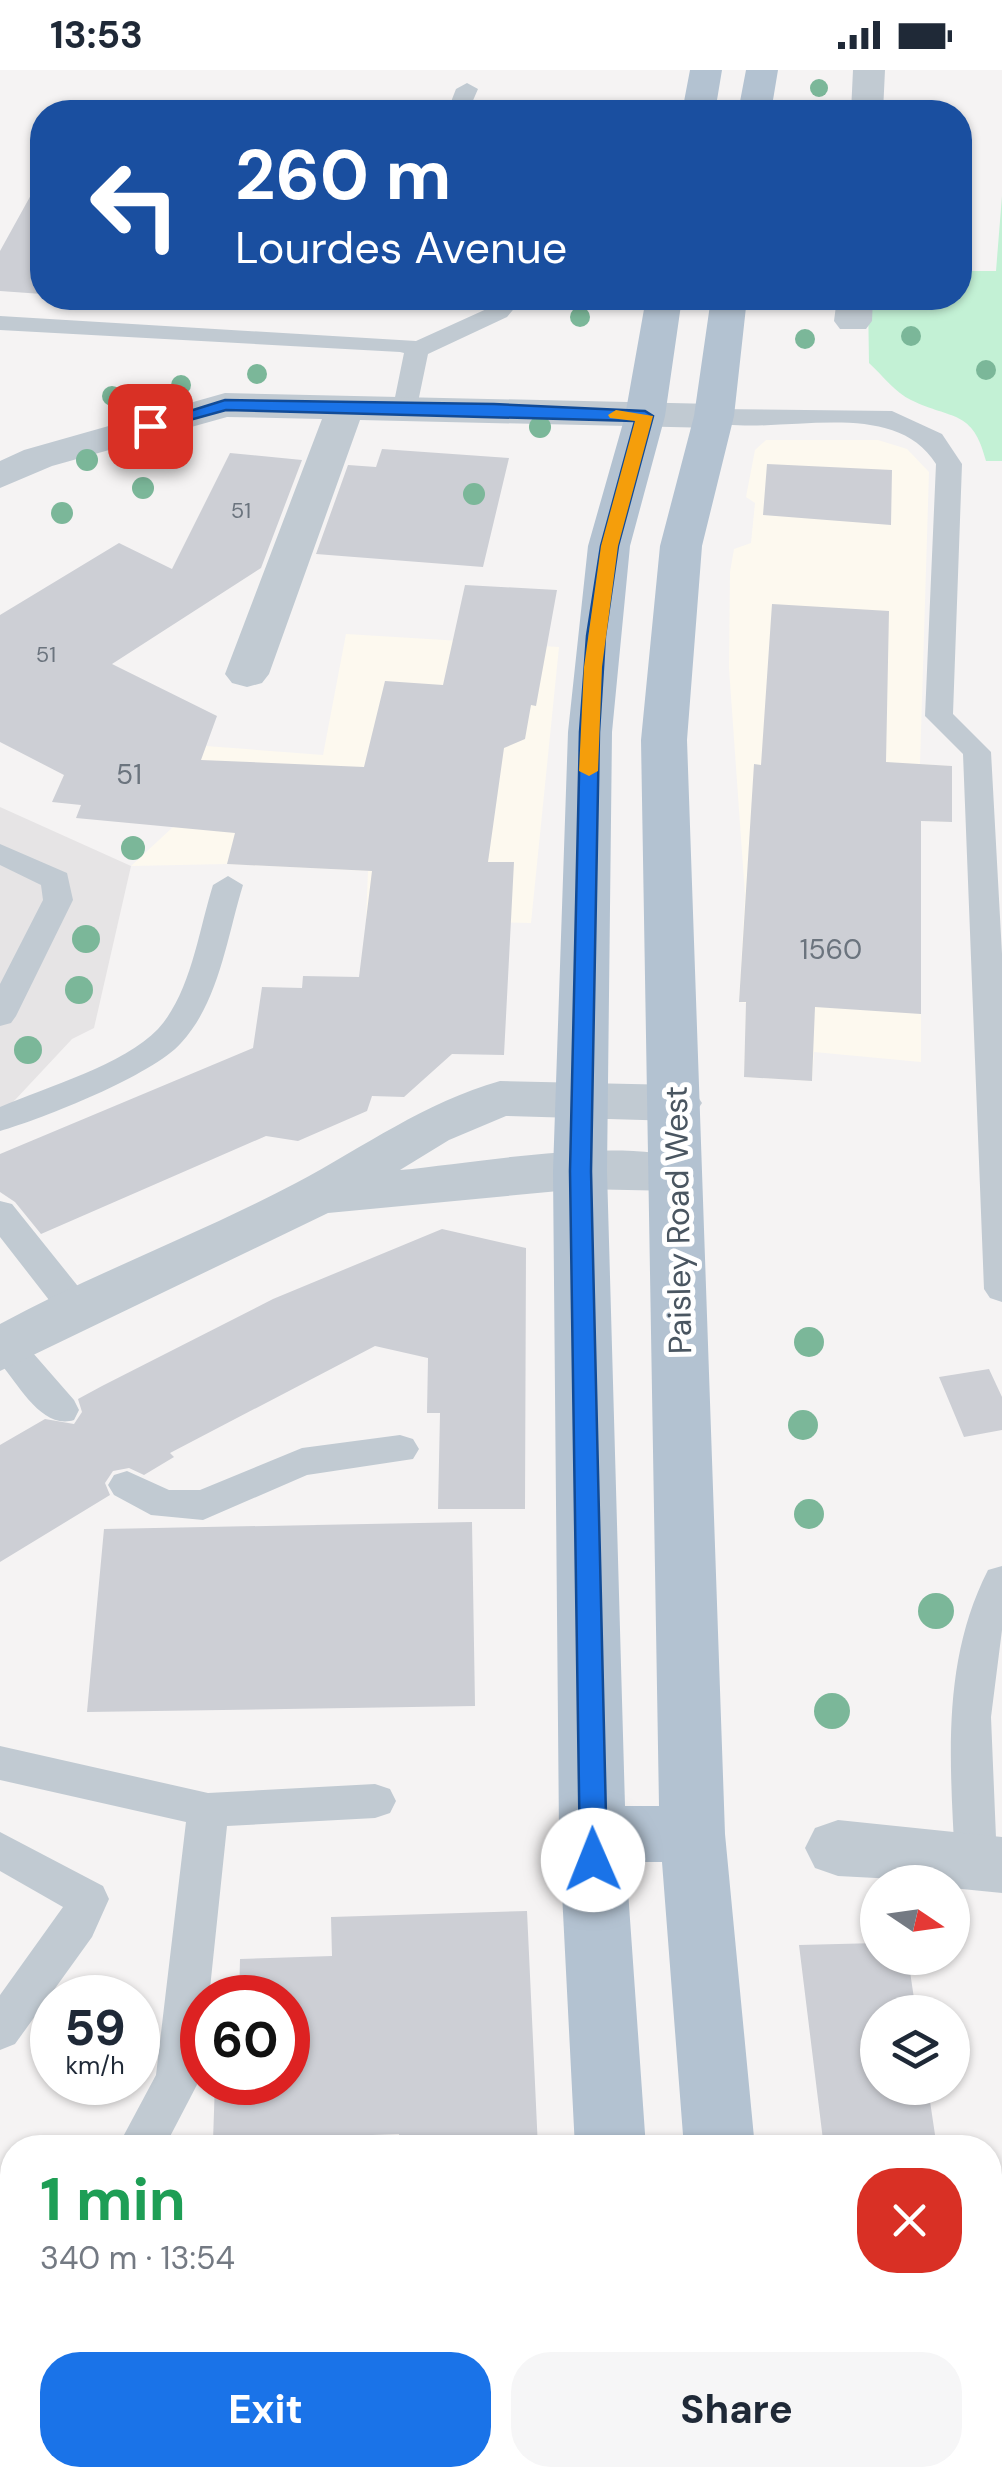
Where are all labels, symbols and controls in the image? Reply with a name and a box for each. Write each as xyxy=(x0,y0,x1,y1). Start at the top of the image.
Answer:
text: 13:53 xyxy=(50,10,143,60)
text: 260 m xyxy=(235,130,451,221)
icon: left xyxy=(70,140,200,270)
text: Lourdes Avenue xyxy=(235,218,567,277)
pin xyxy=(108,384,193,469)
icon: arrive xyxy=(123,399,178,454)
house number: 51 xyxy=(231,496,251,525)
house number: 51 xyxy=(36,640,56,669)
house number: 51 xyxy=(116,756,142,793)
house number: 1560 xyxy=(800,931,862,968)
street label: Paisley Road West xyxy=(655,1085,701,1355)
position arrow xyxy=(541,1808,645,1912)
north arrow xyxy=(860,1865,970,1975)
map controls xyxy=(860,1865,970,2105)
speed limit sign: 60 xyxy=(180,1975,310,2105)
text: 59 xyxy=(64,1995,126,2061)
button: layers xyxy=(860,1995,970,2105)
text: km/h xyxy=(65,2049,125,2082)
text: 1 min xyxy=(40,2160,186,2239)
button: close xyxy=(857,2168,962,2273)
text: 340 m · 13:54 xyxy=(40,2237,235,2279)
button: Exit xyxy=(40,2352,491,2467)
button: Share xyxy=(511,2352,962,2467)

